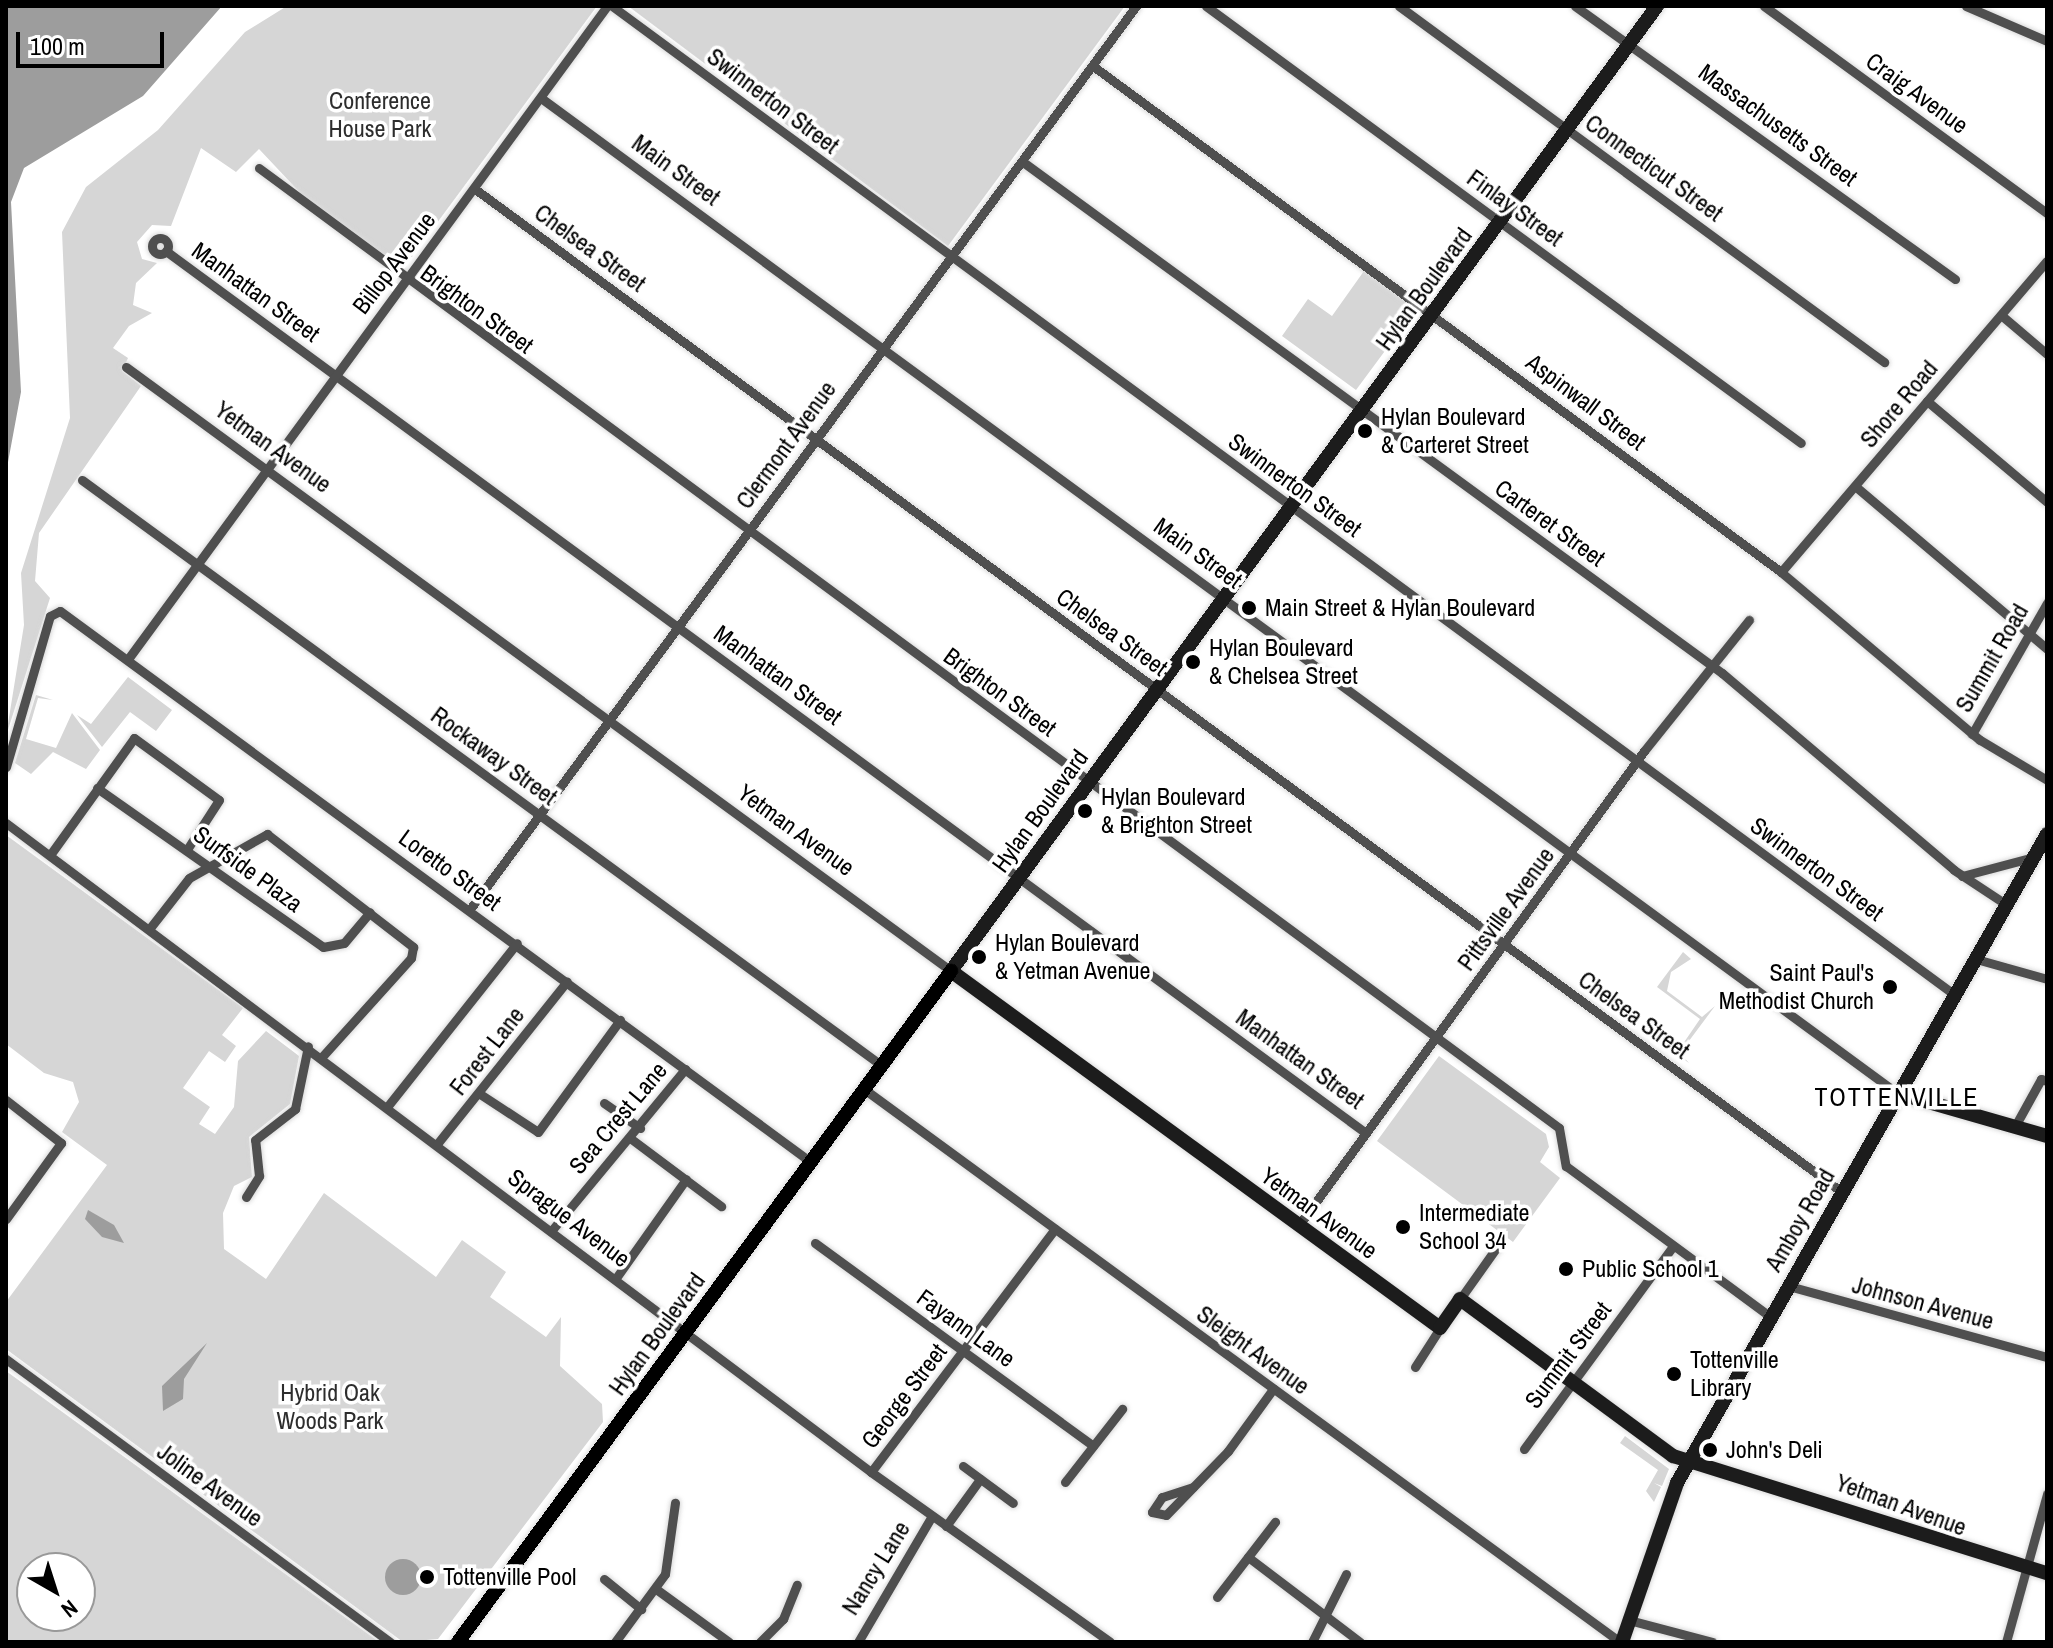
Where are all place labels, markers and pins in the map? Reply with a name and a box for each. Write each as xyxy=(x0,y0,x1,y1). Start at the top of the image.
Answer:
place label: Hylan Boulevard & Carteret Street xyxy=(1381,403,1529,459)
marker: Hylan Boulevard & Carteret Street xyxy=(1356,422,1374,440)
place label: Main Street & Hylan Boulevard xyxy=(1265,594,1535,622)
marker: Main Street & Hylan Boulevard xyxy=(1240,599,1258,617)
place label: Hylan Boulevard & Chelsea Street xyxy=(1209,634,1358,690)
marker: Hylan Boulevard & Chelsea Street xyxy=(1184,653,1202,671)
place label: Hylan Boulevard & Brighton Street xyxy=(1101,783,1252,839)
marker: Hylan Boulevard & Brighton Street xyxy=(1076,802,1094,820)
place label: Hylan Boulevard & Yetman Avenue xyxy=(995,929,1152,985)
marker: Hylan Boulevard & Yetman Avenue xyxy=(970,948,988,966)
place label: Saint Paul's Methodist Church xyxy=(1719,959,1874,1015)
marker: Saint Paul's Methodist Church xyxy=(1881,978,1899,996)
place label: Intermediate School 34 xyxy=(1419,1199,1529,1255)
marker: Intermediate School 34 xyxy=(1394,1218,1412,1236)
place label: Public School 1 xyxy=(1582,1255,1719,1283)
marker: Public School 1 xyxy=(1557,1260,1575,1278)
place label: Tottenville Library xyxy=(1690,1346,1779,1402)
marker: Tottenville Library xyxy=(1665,1365,1683,1383)
place label: John's Deli xyxy=(1726,1436,1823,1464)
marker: John's Deli xyxy=(1701,1441,1719,1459)
place label: Tottenville Pool xyxy=(443,1563,576,1591)
marker: Tottenville Pool xyxy=(418,1568,436,1586)

